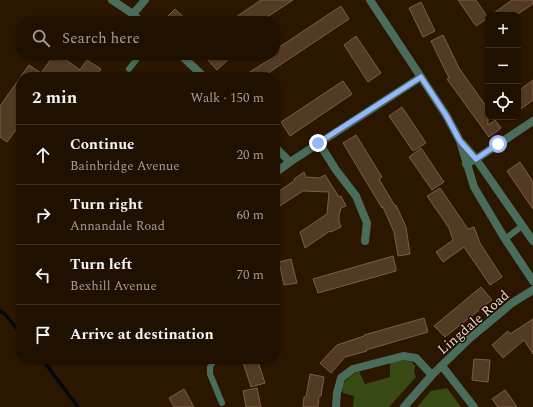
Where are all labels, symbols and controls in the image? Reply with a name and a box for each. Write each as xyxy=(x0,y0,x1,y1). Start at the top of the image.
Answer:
map controls xyxy=(485,12,521,120)
button: + xyxy=(485,12,521,48)
search box xyxy=(16,16,280,60)
icon: search xyxy=(30,27,52,49)
text: Search here xyxy=(62,27,140,50)
button: − xyxy=(485,48,521,84)
button: locate xyxy=(485,84,521,120)
text: 2 min xyxy=(32,85,77,111)
text: Walk · 150 m xyxy=(190,88,264,108)
text: Continue xyxy=(70,133,135,156)
route end xyxy=(309,134,327,152)
route start xyxy=(489,135,507,153)
icon: ahead xyxy=(32,144,54,166)
text: 20 m xyxy=(237,145,264,165)
text: Bainbridge Avenue xyxy=(70,156,180,176)
text: Turn right xyxy=(70,193,143,216)
icon: right xyxy=(32,204,54,226)
text: 60 m xyxy=(237,205,264,225)
text: Annandale Road xyxy=(70,216,165,236)
text: Turn left xyxy=(70,253,132,276)
icon: left xyxy=(32,264,54,286)
text: 70 m xyxy=(237,265,264,285)
text: Bexhill Avenue xyxy=(70,276,157,296)
street label: Lingdale Road xyxy=(433,285,514,360)
text: Arrive at destination xyxy=(70,323,214,346)
icon: arrive xyxy=(32,324,54,346)

